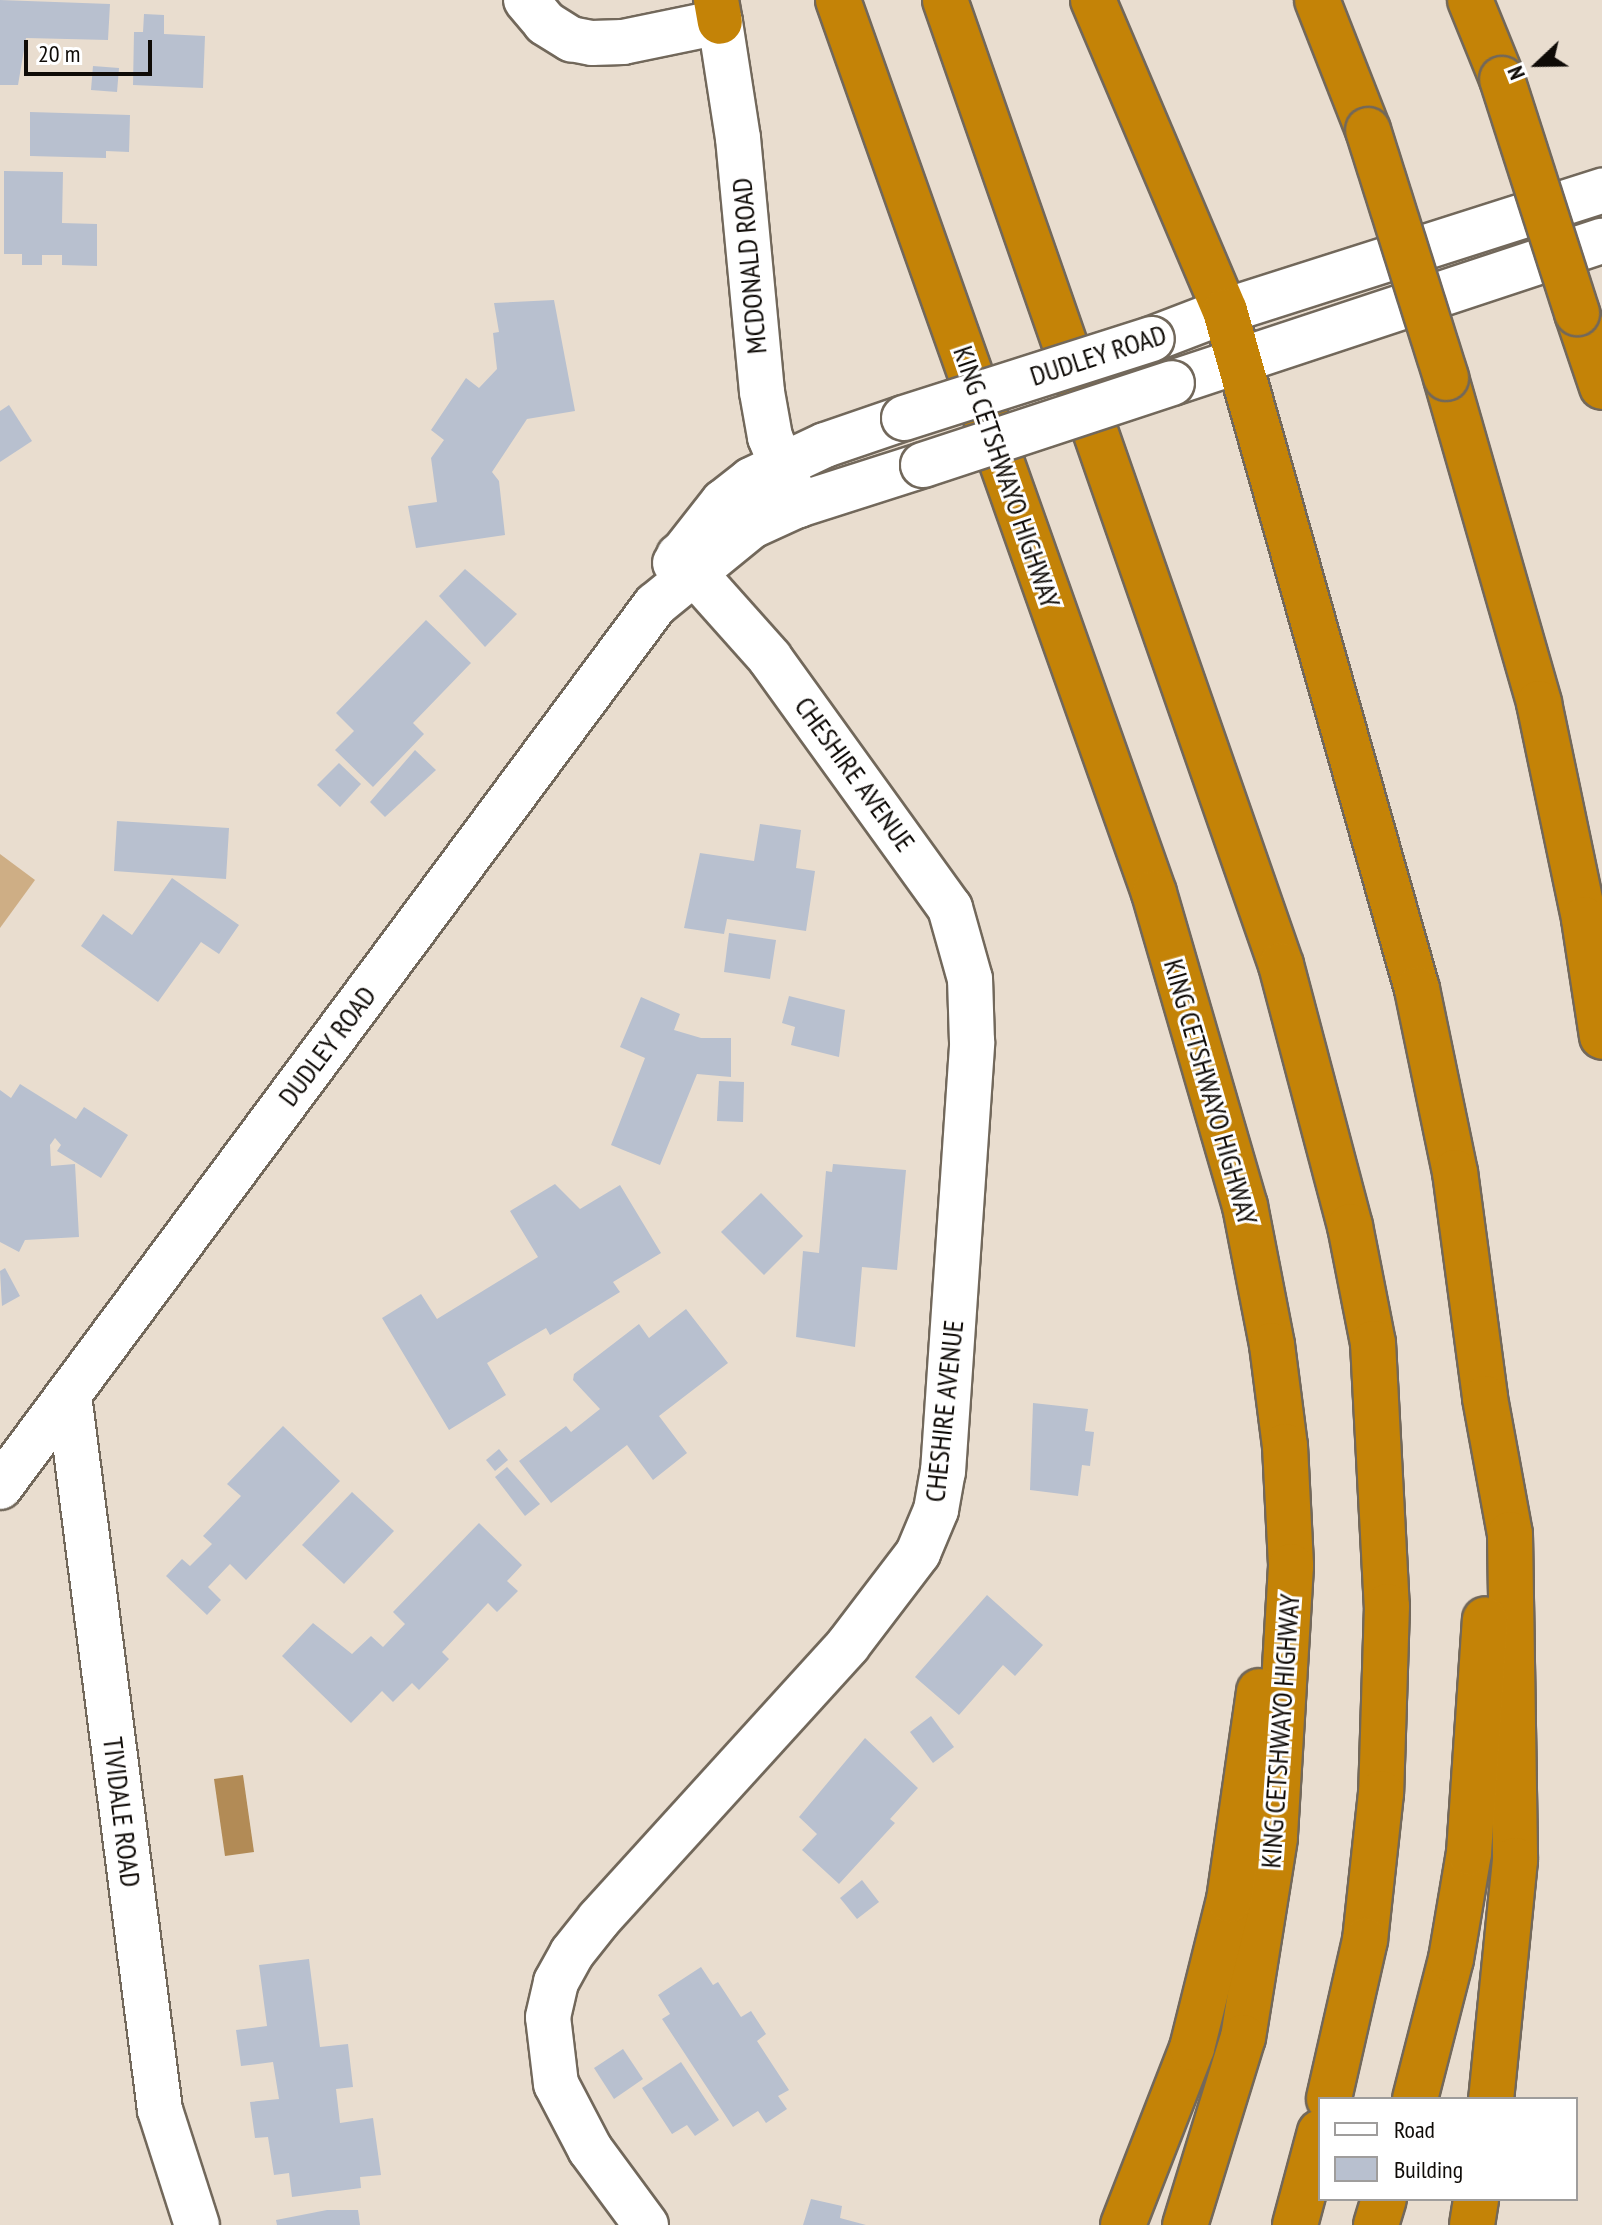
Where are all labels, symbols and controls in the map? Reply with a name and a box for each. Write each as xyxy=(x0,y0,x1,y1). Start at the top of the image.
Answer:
scale bar xyxy=(28,24,156,74)
north arrow xyxy=(1498,24,1578,104)
text: 20 m xyxy=(38,38,80,69)
text: N xyxy=(1501,62,1531,84)
street label: MCDONALD ROAD xyxy=(725,177,773,355)
street label: DUDLEY ROAD xyxy=(1025,317,1171,393)
street label: KING CETSHWAYO HIGHWAY xyxy=(946,341,1068,613)
street label: CHESHIRE AVENUE xyxy=(787,690,923,858)
street label: KING CETSHWAYO HIGHWAY xyxy=(1157,955,1265,1229)
street label: DUDLEY ROAD xyxy=(271,979,383,1113)
street label: CHESHIRE AVENUE xyxy=(918,1318,970,1504)
street label: KING CETSHWAYO HIGHWAY xyxy=(1254,1593,1306,1869)
street label: TIVIDALE ROAD xyxy=(96,1735,148,1889)
legend xyxy=(1318,2097,1578,2201)
text: Road xyxy=(1394,2114,1435,2145)
text: Building xyxy=(1394,2154,1463,2185)

